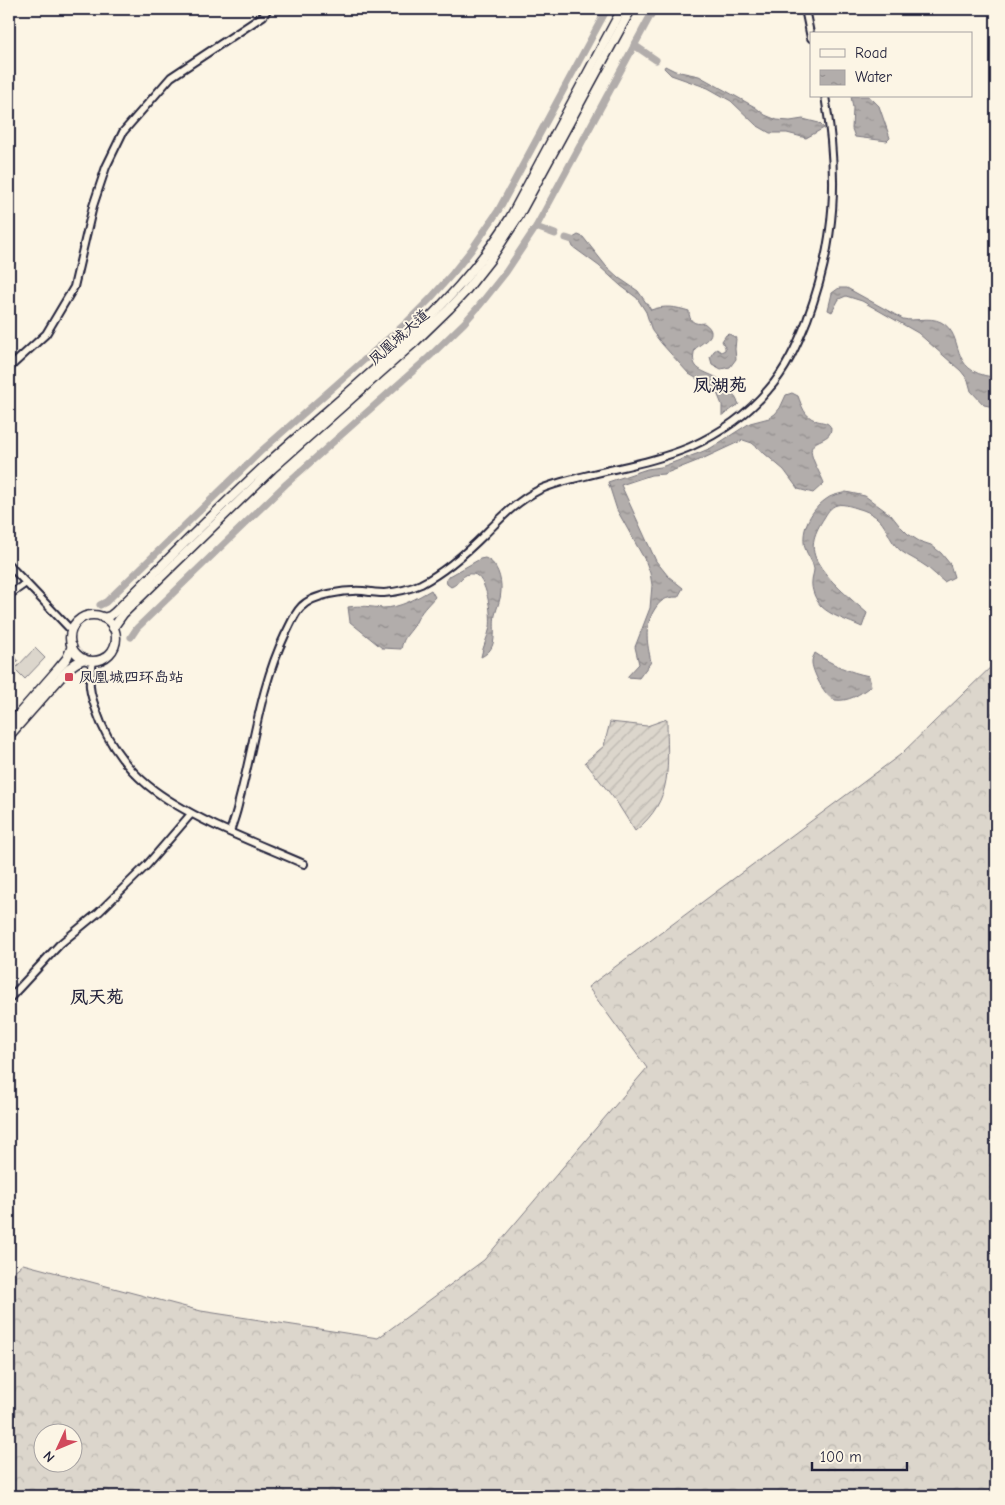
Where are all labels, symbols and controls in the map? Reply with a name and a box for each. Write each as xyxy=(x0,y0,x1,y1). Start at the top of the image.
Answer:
legend xyxy=(810,32,972,98)
text: Road xyxy=(855,44,887,62)
text: Water xyxy=(855,68,892,86)
street label: 凤凰城大道 xyxy=(365,305,433,369)
district label: 凤湖苑 xyxy=(693,375,747,396)
place label: 凤凰城四环岛站 xyxy=(79,668,184,686)
marker: 凤凰城四环岛站 xyxy=(63,671,75,683)
district label: 凤天苑 xyxy=(70,987,124,1008)
north arrow xyxy=(32,1422,82,1472)
scale bar xyxy=(812,1440,908,1472)
text: N xyxy=(40,1447,58,1466)
text: 100 m xyxy=(820,1448,862,1466)

